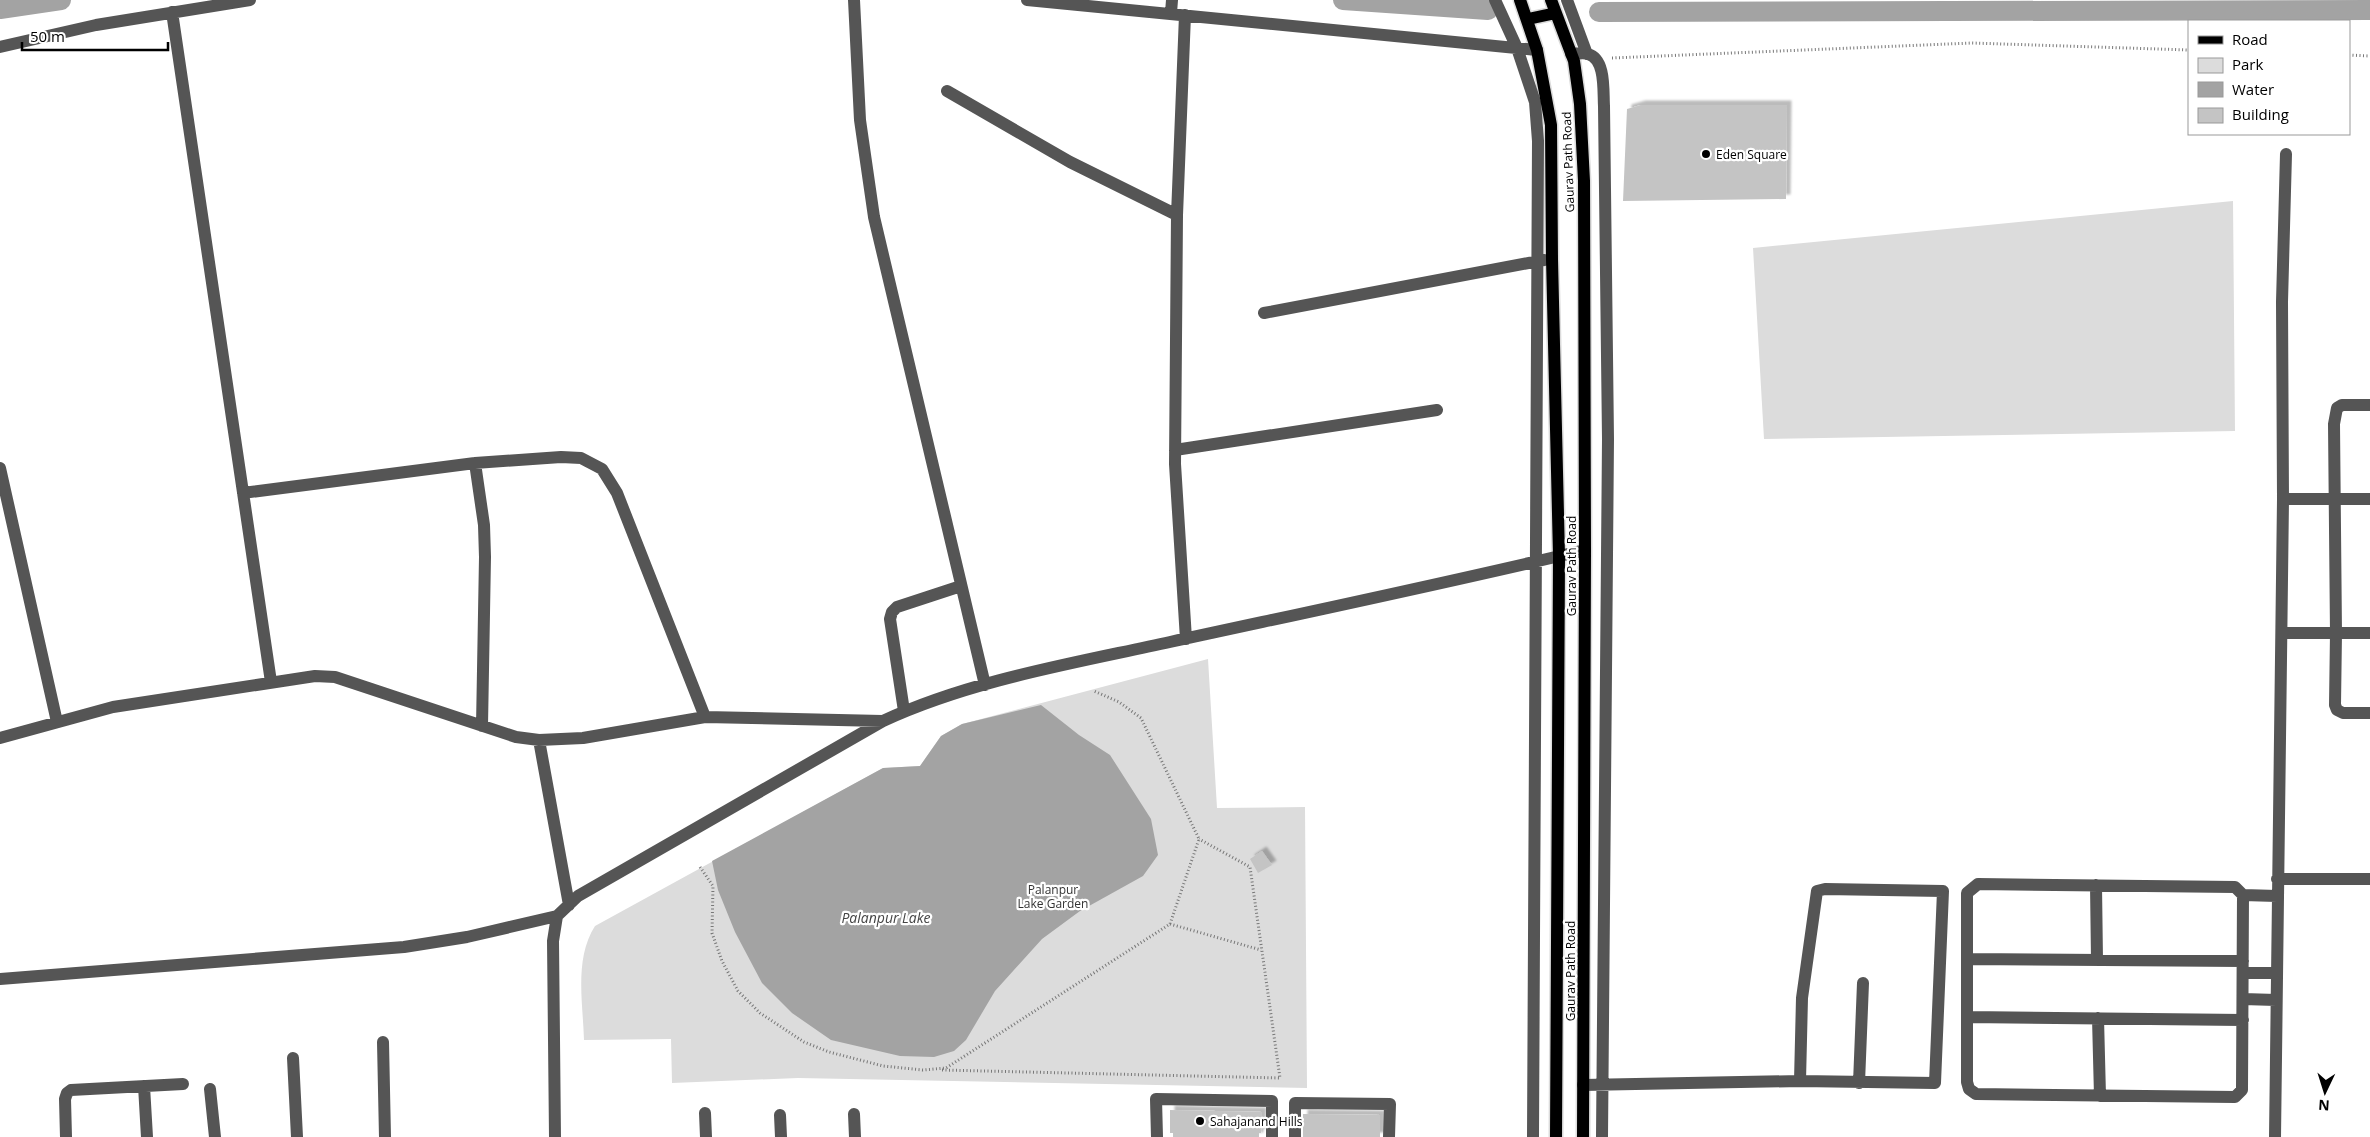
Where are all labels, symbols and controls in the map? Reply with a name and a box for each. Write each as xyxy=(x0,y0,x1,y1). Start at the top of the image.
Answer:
scale bar xyxy=(22,20,169,52)
legend xyxy=(2188,20,2350,135)
text: 50 m xyxy=(30,26,65,46)
text: Road xyxy=(2232,29,2268,49)
text: Park xyxy=(2232,54,2263,74)
text: Water xyxy=(2232,79,2274,99)
text: Building xyxy=(2232,104,2289,124)
street label: Gaurav Path Road xyxy=(1558,111,1578,213)
place label: Eden Square xyxy=(1716,146,1787,163)
marker: Eden Square xyxy=(1700,148,1712,160)
street label: Gaurav Path Road xyxy=(1563,516,1580,616)
park label: Palanpur Lake Garden xyxy=(1018,881,1088,912)
water label: Palanpur Lake xyxy=(841,908,931,927)
street label: Gaurav Path Road xyxy=(1562,921,1579,1021)
north arrow xyxy=(2300,1067,2350,1117)
text: N xyxy=(2318,1096,2330,1115)
place label: Sahajanand Hills xyxy=(1210,1113,1303,1130)
marker: Sahajanand Hills xyxy=(1194,1115,1206,1127)

